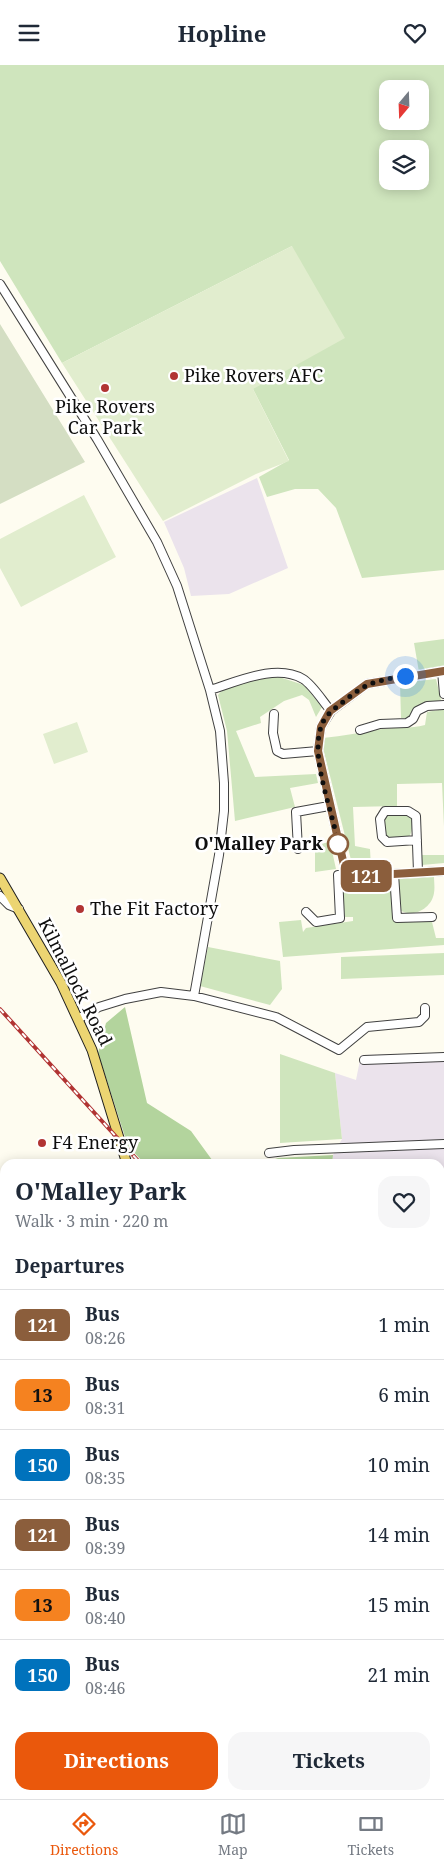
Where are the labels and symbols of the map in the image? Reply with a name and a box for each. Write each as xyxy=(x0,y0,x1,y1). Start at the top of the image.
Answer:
north arrow xyxy=(379,80,429,130)
place label: Pike Rovers AFC xyxy=(184,363,323,387)
marker: Pike Rovers AFC xyxy=(168,370,180,382)
marker: Pike Rovers Car Park xyxy=(99,382,111,394)
place label: Pike Rovers Car Park xyxy=(55,394,155,439)
your location xyxy=(393,664,418,689)
place label: O'Malley Park xyxy=(194,831,324,855)
marker: O'Malley Park xyxy=(327,833,349,855)
line badge: 121 xyxy=(337,860,395,892)
place label: The Fit Factory xyxy=(90,896,219,920)
marker: The Fit Factory xyxy=(74,903,86,915)
street label: Kilmallock Road xyxy=(33,914,118,1049)
place label: F4 Energy xyxy=(52,1130,139,1154)
marker: F4 Energy xyxy=(36,1137,48,1149)

